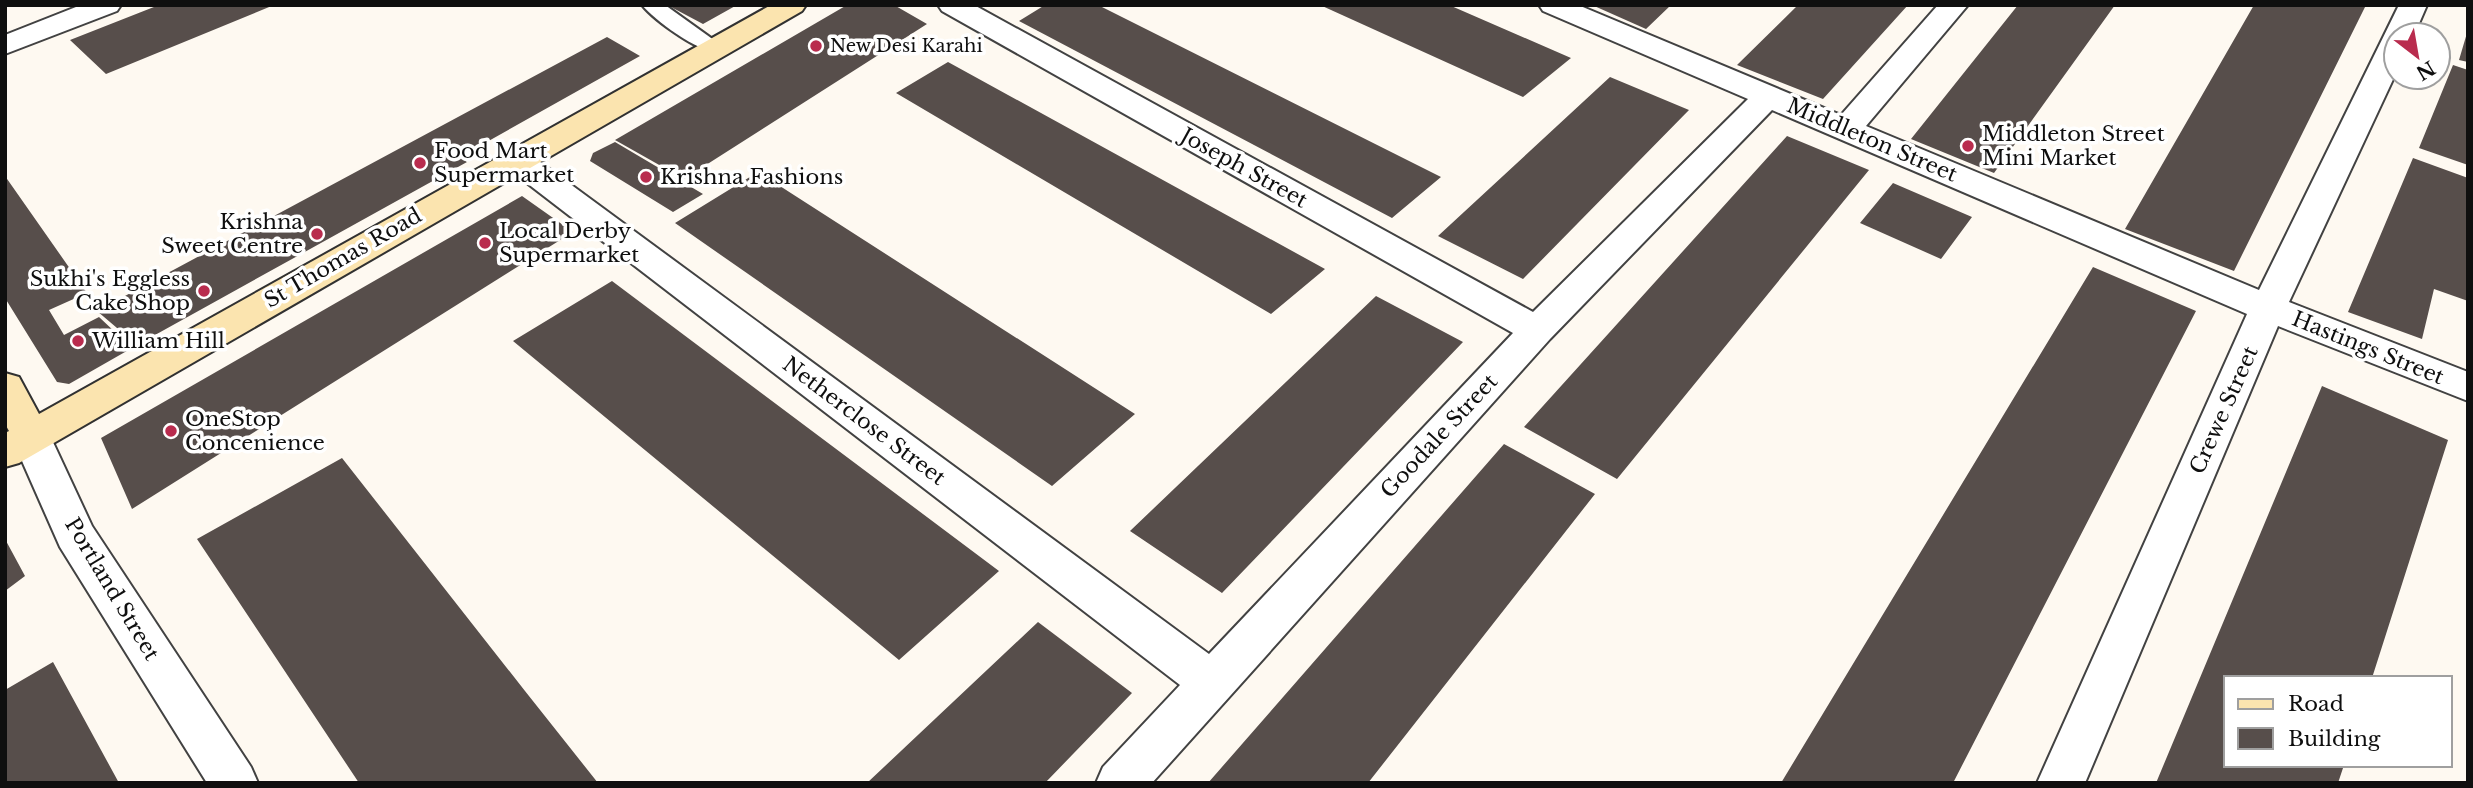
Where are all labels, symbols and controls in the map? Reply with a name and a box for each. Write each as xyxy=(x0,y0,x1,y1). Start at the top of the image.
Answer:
north arrow xyxy=(2382,21,2452,91)
place label: New Desi Karahi xyxy=(830,35,983,57)
marker: New Desi Karahi xyxy=(808,38,824,54)
text: N xyxy=(2412,56,2439,85)
street label: Middleton Street xyxy=(1783,92,1961,188)
street label: Joseph Street xyxy=(1173,121,1312,214)
place label: Middleton Street Mini Market xyxy=(1982,121,2165,171)
place label: Food Mart Supermarket xyxy=(434,138,574,188)
marker: Middleton Street Mini Market xyxy=(1960,138,1976,154)
marker: Food Mart Supermarket xyxy=(412,155,428,171)
place label: Krishna Fashions xyxy=(660,164,843,190)
marker: Krishna Fashions xyxy=(638,169,654,185)
street label: St Thomas Road xyxy=(260,202,426,314)
place label: Krishna Sweet Centre xyxy=(161,209,303,259)
place label: Local Derby Supermarket xyxy=(499,218,639,268)
marker: Krishna Sweet Centre xyxy=(309,226,325,242)
marker: Local Derby Supermarket xyxy=(477,235,493,251)
place label: Sukhi's Eggless Cake Shop xyxy=(30,266,190,316)
marker: Sukhi's Eggless Cake Shop xyxy=(196,283,212,299)
street label: Hastings Street xyxy=(2288,306,2448,390)
place label: William Hill xyxy=(91,328,225,354)
marker: William Hill xyxy=(70,333,86,349)
street label: Crewe Street xyxy=(2184,342,2264,478)
street label: Netherclose Street xyxy=(777,351,951,491)
street label: Goodale Street xyxy=(1375,369,1503,503)
place label: OneStop Concenience xyxy=(185,406,325,456)
marker: OneStop Concenience xyxy=(163,423,179,439)
street label: Portland Street xyxy=(59,513,165,665)
legend xyxy=(2224,676,2452,767)
text: Road xyxy=(2288,691,2344,717)
text: Building xyxy=(2288,726,2381,752)

